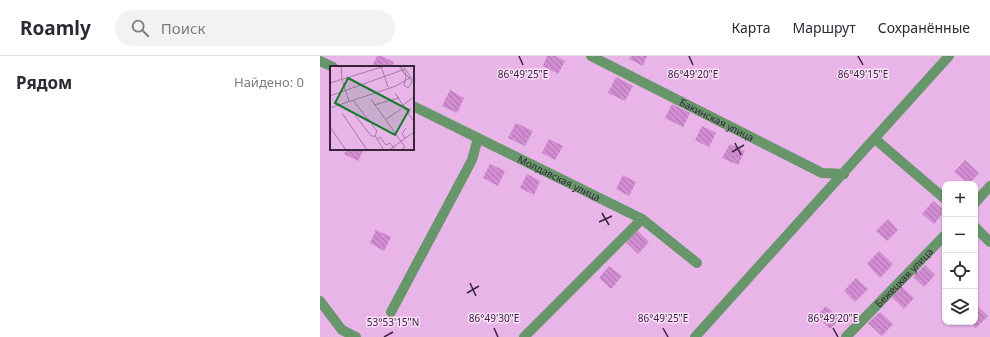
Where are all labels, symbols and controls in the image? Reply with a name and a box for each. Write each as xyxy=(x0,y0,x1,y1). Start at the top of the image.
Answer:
search box xyxy=(115,10,395,46)
text: Roamly xyxy=(20,15,91,41)
icon: search xyxy=(129,17,151,39)
text: Поиск xyxy=(161,18,205,38)
text: Карта xyxy=(731,18,770,37)
text: Маршрут xyxy=(792,18,856,37)
text: Сохранённые xyxy=(878,18,970,37)
inset map xyxy=(330,66,414,150)
text: 86°49'25"E xyxy=(498,67,548,81)
text: 86°49'20"E xyxy=(668,67,718,81)
text: 86°49'15"E xyxy=(838,67,888,81)
text: Рядом xyxy=(16,71,72,94)
text: Найдено: 0 xyxy=(234,73,304,91)
street label: Бакинская улица xyxy=(677,95,756,144)
street label: Молдавская улица xyxy=(515,152,603,204)
map controls xyxy=(942,181,978,325)
button: + xyxy=(942,181,978,217)
button: − xyxy=(942,217,978,253)
street label: Бежецкая улица xyxy=(872,245,936,310)
button: locate xyxy=(942,253,978,289)
button: layers xyxy=(942,289,978,325)
text: 86°49'30"E xyxy=(469,311,519,325)
text: 86°49'25"E xyxy=(638,311,688,325)
text: 86°49'20"E xyxy=(808,311,858,325)
text: 53°53'15"N xyxy=(367,315,419,329)

